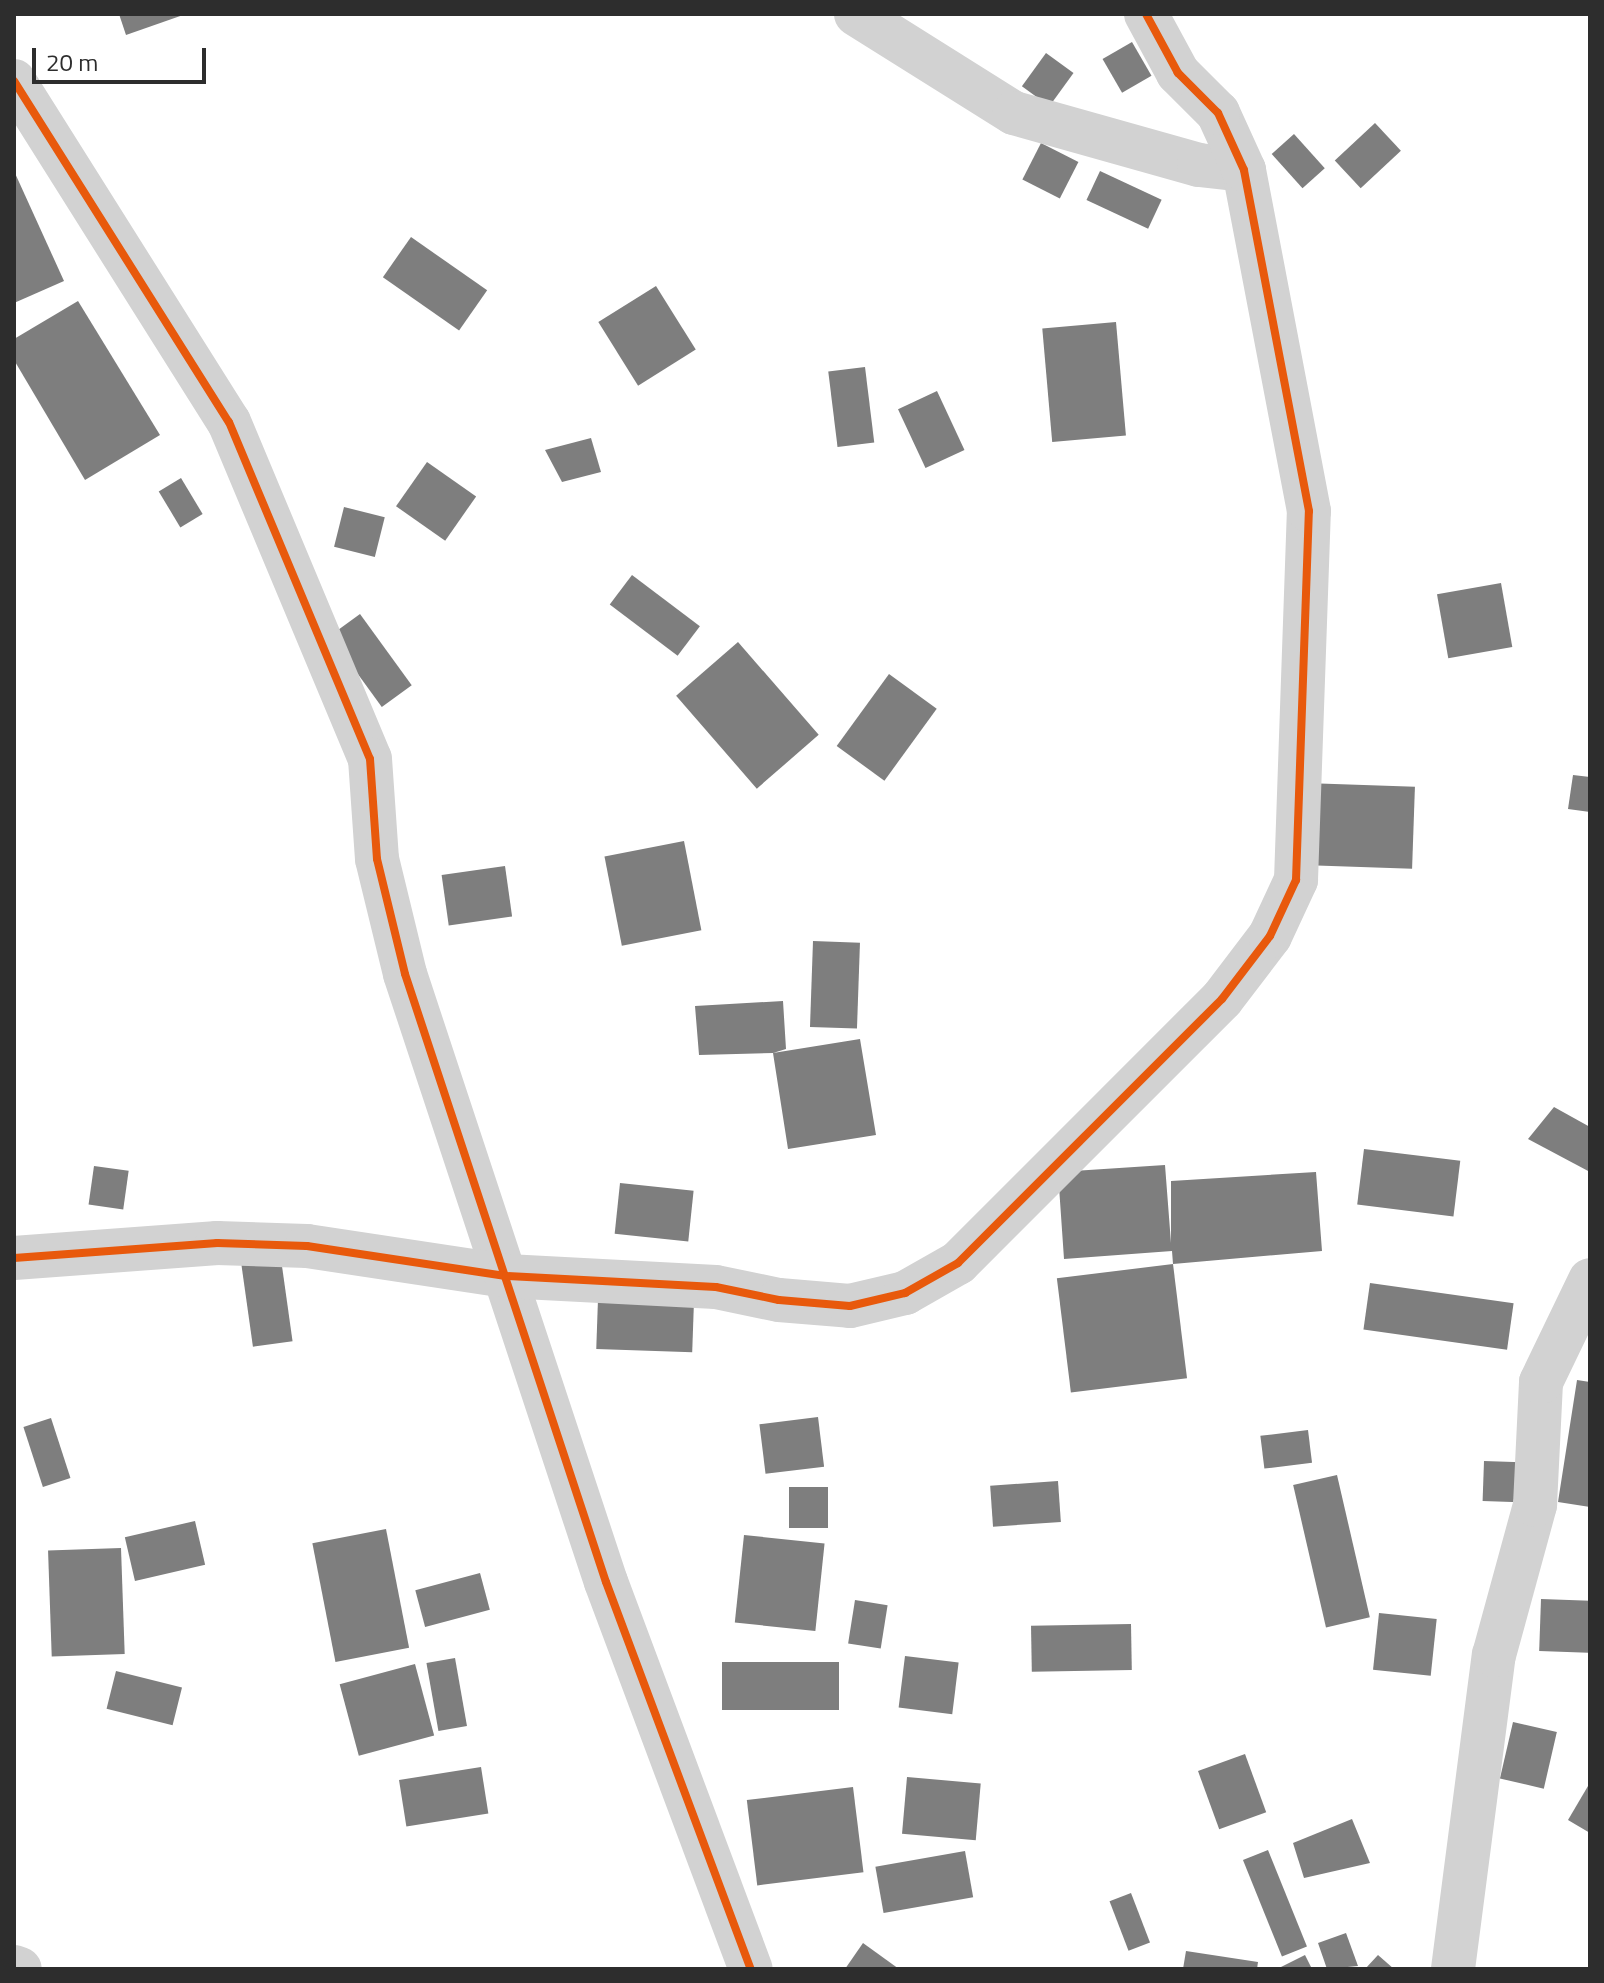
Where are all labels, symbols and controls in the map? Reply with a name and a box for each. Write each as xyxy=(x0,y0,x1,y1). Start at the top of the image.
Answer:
scale bar xyxy=(36,32,210,82)
text: 20 m xyxy=(46,44,98,80)

